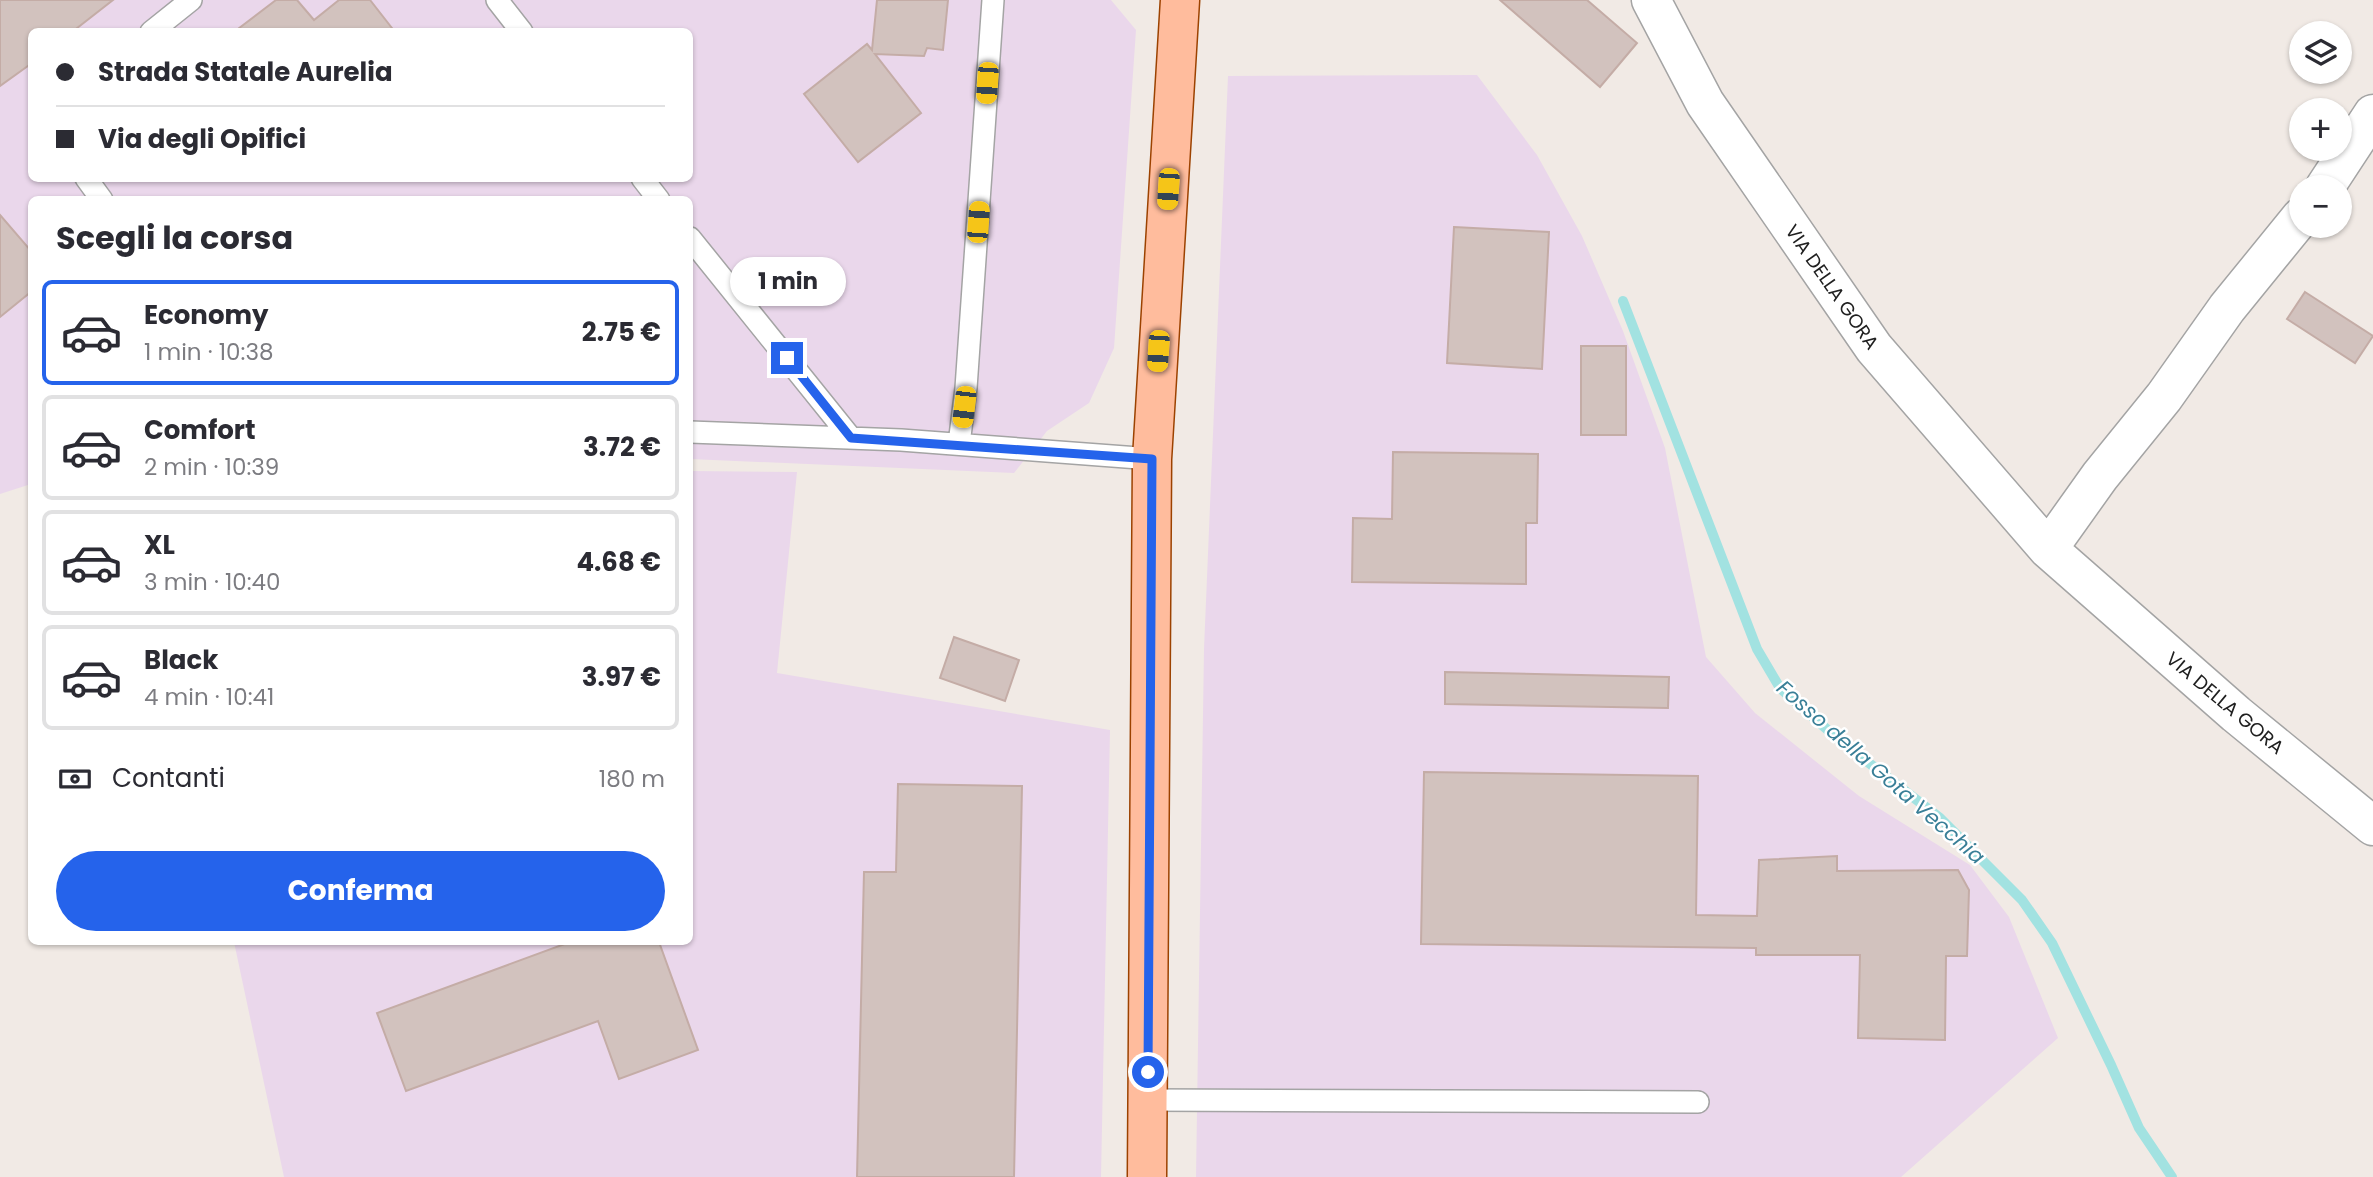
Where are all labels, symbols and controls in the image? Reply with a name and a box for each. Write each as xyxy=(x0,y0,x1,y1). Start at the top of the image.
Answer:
map controls xyxy=(2289,21,2352,238)
button: layers xyxy=(2289,21,2352,84)
text: Strada Statale Aurelia xyxy=(98,54,393,90)
car xyxy=(976,61,999,105)
button: + xyxy=(2289,98,2352,161)
text: Via degli Opifici xyxy=(98,121,306,157)
car xyxy=(1157,167,1180,211)
button: − xyxy=(2289,175,2352,238)
car xyxy=(967,200,990,244)
text: Scegli la corsa xyxy=(56,215,293,260)
street label: VIA DELLA GORA xyxy=(1779,219,1885,355)
callout: 1 min xyxy=(729,256,845,306)
text: 1 min xyxy=(758,265,818,297)
text: Economy xyxy=(144,297,268,333)
icon: car xyxy=(60,301,123,364)
text: 2.75 € xyxy=(582,314,661,350)
car xyxy=(1147,329,1170,373)
text: 1 min · 10:38 xyxy=(144,336,274,368)
route end xyxy=(771,342,803,374)
car xyxy=(952,385,977,429)
text: Comfort xyxy=(144,412,256,448)
icon: car xyxy=(60,416,123,479)
text: 3.72 € xyxy=(583,429,661,465)
text: 2 min · 10:39 xyxy=(144,451,279,483)
text: XL xyxy=(144,527,175,563)
icon: car xyxy=(60,531,123,594)
text: 4.68 € xyxy=(576,544,661,580)
text: 3 min · 10:40 xyxy=(144,566,281,598)
text: Black xyxy=(144,642,218,678)
street label: VIA DELLA GORA xyxy=(2160,645,2290,761)
icon: car xyxy=(60,646,123,709)
text: 3.97 € xyxy=(582,659,661,695)
water label: Fosso della Gota Vecchia xyxy=(1771,673,1991,871)
text: 4 min · 10:41 xyxy=(144,681,274,713)
icon: cash xyxy=(56,760,94,798)
text: Contanti xyxy=(112,760,225,796)
text: 180 m xyxy=(599,763,665,795)
button: Conferma xyxy=(56,851,665,931)
route start xyxy=(1132,1056,1164,1088)

